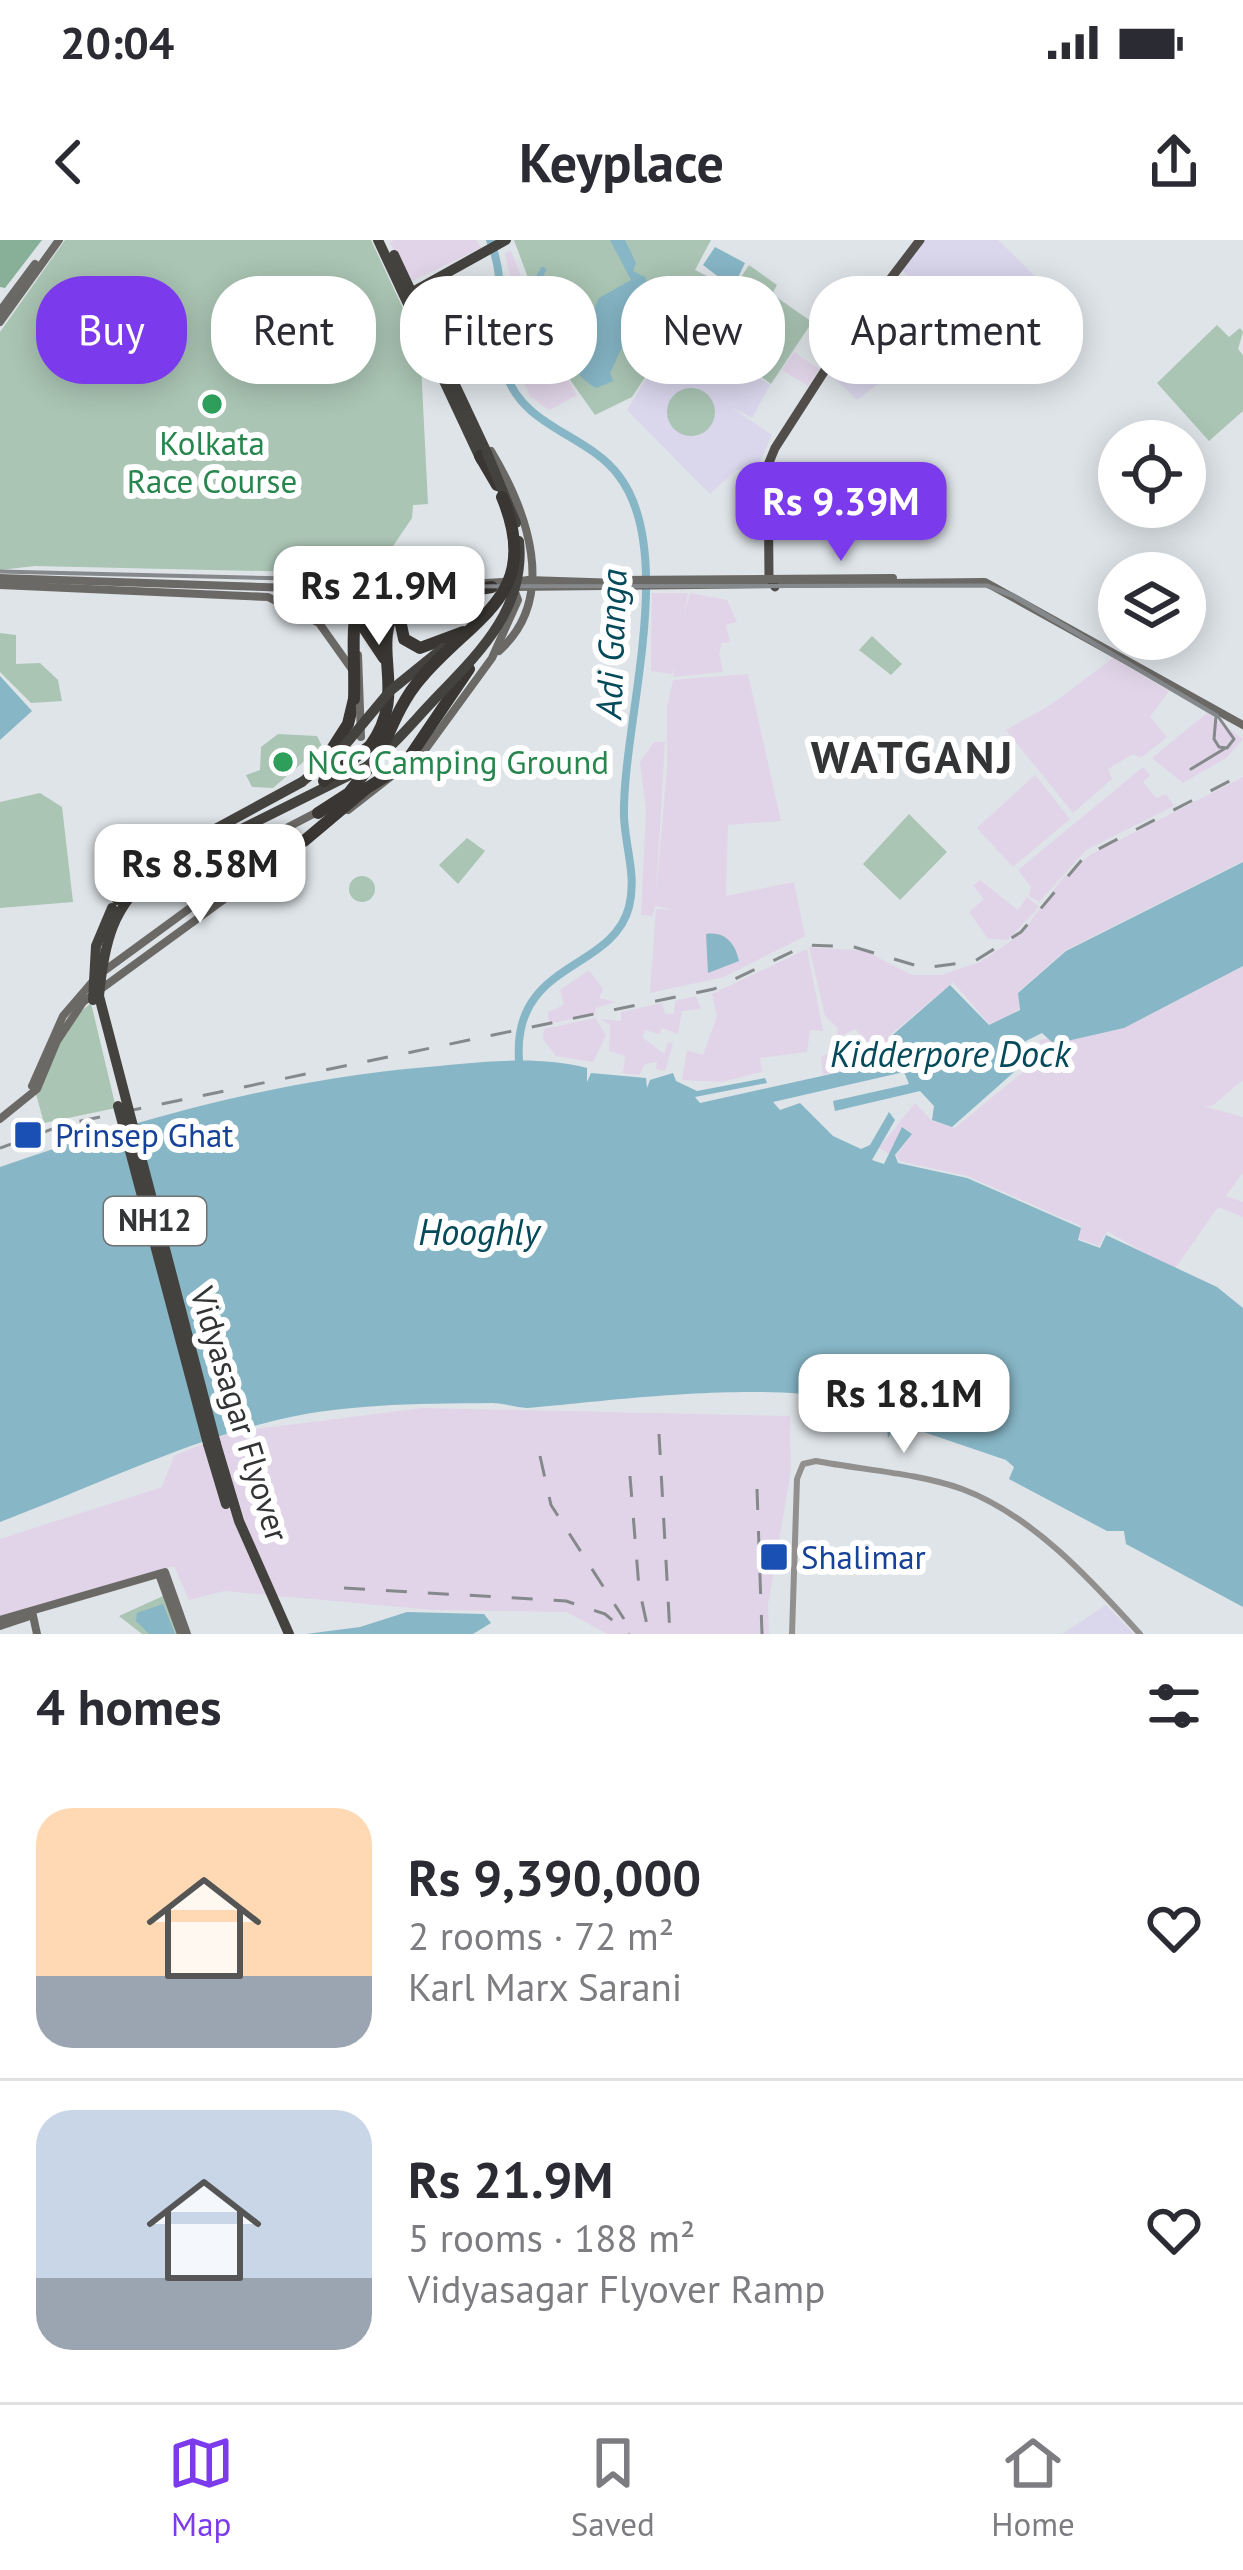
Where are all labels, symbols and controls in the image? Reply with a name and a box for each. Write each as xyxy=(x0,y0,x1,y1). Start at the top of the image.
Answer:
text: 20:04 xyxy=(60,13,174,71)
text: Keyplace xyxy=(519,127,724,197)
icon: back xyxy=(36,129,102,195)
icon: share xyxy=(1141,129,1207,195)
chip: Buy xyxy=(36,276,187,384)
chip: Rent xyxy=(211,276,376,384)
chip: Filters xyxy=(400,276,597,384)
chip: New xyxy=(621,276,785,384)
chip: Apartment xyxy=(809,276,1083,384)
marker: Kolkata Race Course xyxy=(199,391,225,417)
map controls xyxy=(1098,420,1206,660)
button: locate xyxy=(1098,420,1206,528)
place label: Kolkata Race Course xyxy=(127,421,297,502)
pin: Rs 9.39M xyxy=(717,462,965,564)
text: Rs 9.39M xyxy=(763,475,919,526)
pin: Rs 21.9M xyxy=(255,546,503,648)
button: layers xyxy=(1098,552,1206,660)
text: Rs 21.9M xyxy=(301,559,457,610)
water label: Adi Ganga xyxy=(584,568,637,722)
district label: WATGANJ xyxy=(811,727,1015,785)
place label: NCC Camping Ground xyxy=(307,740,609,783)
marker: NCC Camping Ground xyxy=(270,749,296,775)
pin: Rs 8.58M xyxy=(76,824,324,926)
text: Rs 8.58M xyxy=(122,837,278,888)
water label: Kidderpore Dock xyxy=(830,1030,1072,1077)
place label: Prinsep Ghat xyxy=(55,1113,234,1156)
marker: Prinsep Ghat xyxy=(12,1119,44,1151)
road number: NH12 xyxy=(104,1197,206,1245)
water label: Hooghly xyxy=(418,1208,542,1255)
street label: Vidyasagar Flyover xyxy=(181,1280,300,1546)
pin: Rs 18.1M xyxy=(780,1354,1028,1456)
text: Rs 18.1M xyxy=(826,1367,982,1418)
place label: Shalimar xyxy=(801,1535,926,1578)
marker: Shalimar xyxy=(758,1541,790,1573)
text: 4 homes xyxy=(36,1673,222,1739)
icon: filters xyxy=(1141,1673,1207,1739)
text: Rs 9,390,000 xyxy=(408,1844,701,1910)
icon: home xyxy=(132,1856,276,2000)
icon: heart xyxy=(1141,1895,1207,1961)
text: 2 rooms · 72 m² xyxy=(408,1910,674,1961)
text: Karl Marx Sarani xyxy=(408,1961,682,2012)
text: Rs 21.9M xyxy=(408,2146,613,2212)
icon: home xyxy=(132,2158,276,2302)
icon: heart xyxy=(1141,2197,1207,2263)
text: 5 rooms · 188 m² xyxy=(408,2212,695,2263)
text: Vidyasagar Flyover Ramp xyxy=(408,2263,825,2314)
tab: Map xyxy=(168,2430,234,2545)
tab: Saved xyxy=(571,2430,655,2545)
tab: Home xyxy=(991,2430,1075,2545)

